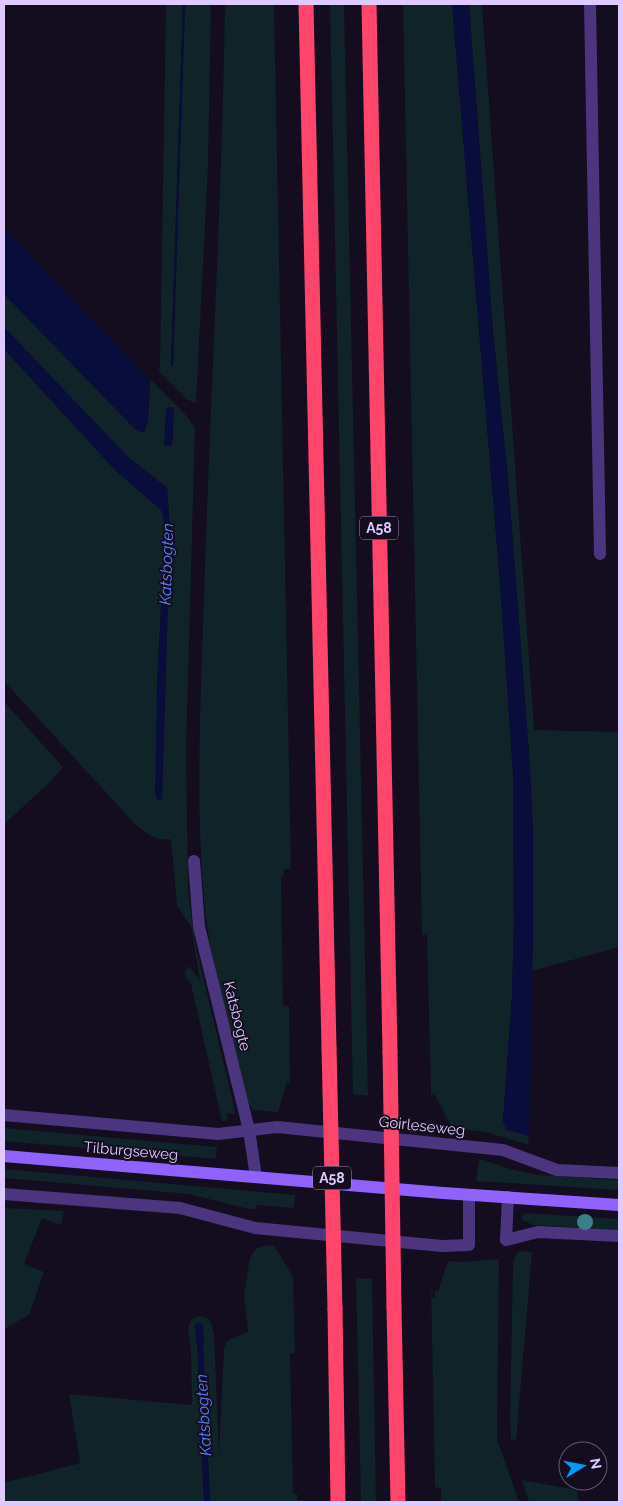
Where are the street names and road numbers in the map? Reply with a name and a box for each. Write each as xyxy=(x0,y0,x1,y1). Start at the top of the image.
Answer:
road number: A58 xyxy=(360,516,398,540)
street label: Katsbogte xyxy=(220,979,254,1053)
street label: Goirleseweg xyxy=(378,1113,466,1139)
street label: Tilburgseweg xyxy=(83,1138,179,1164)
road number: A58 xyxy=(313,1166,351,1190)

